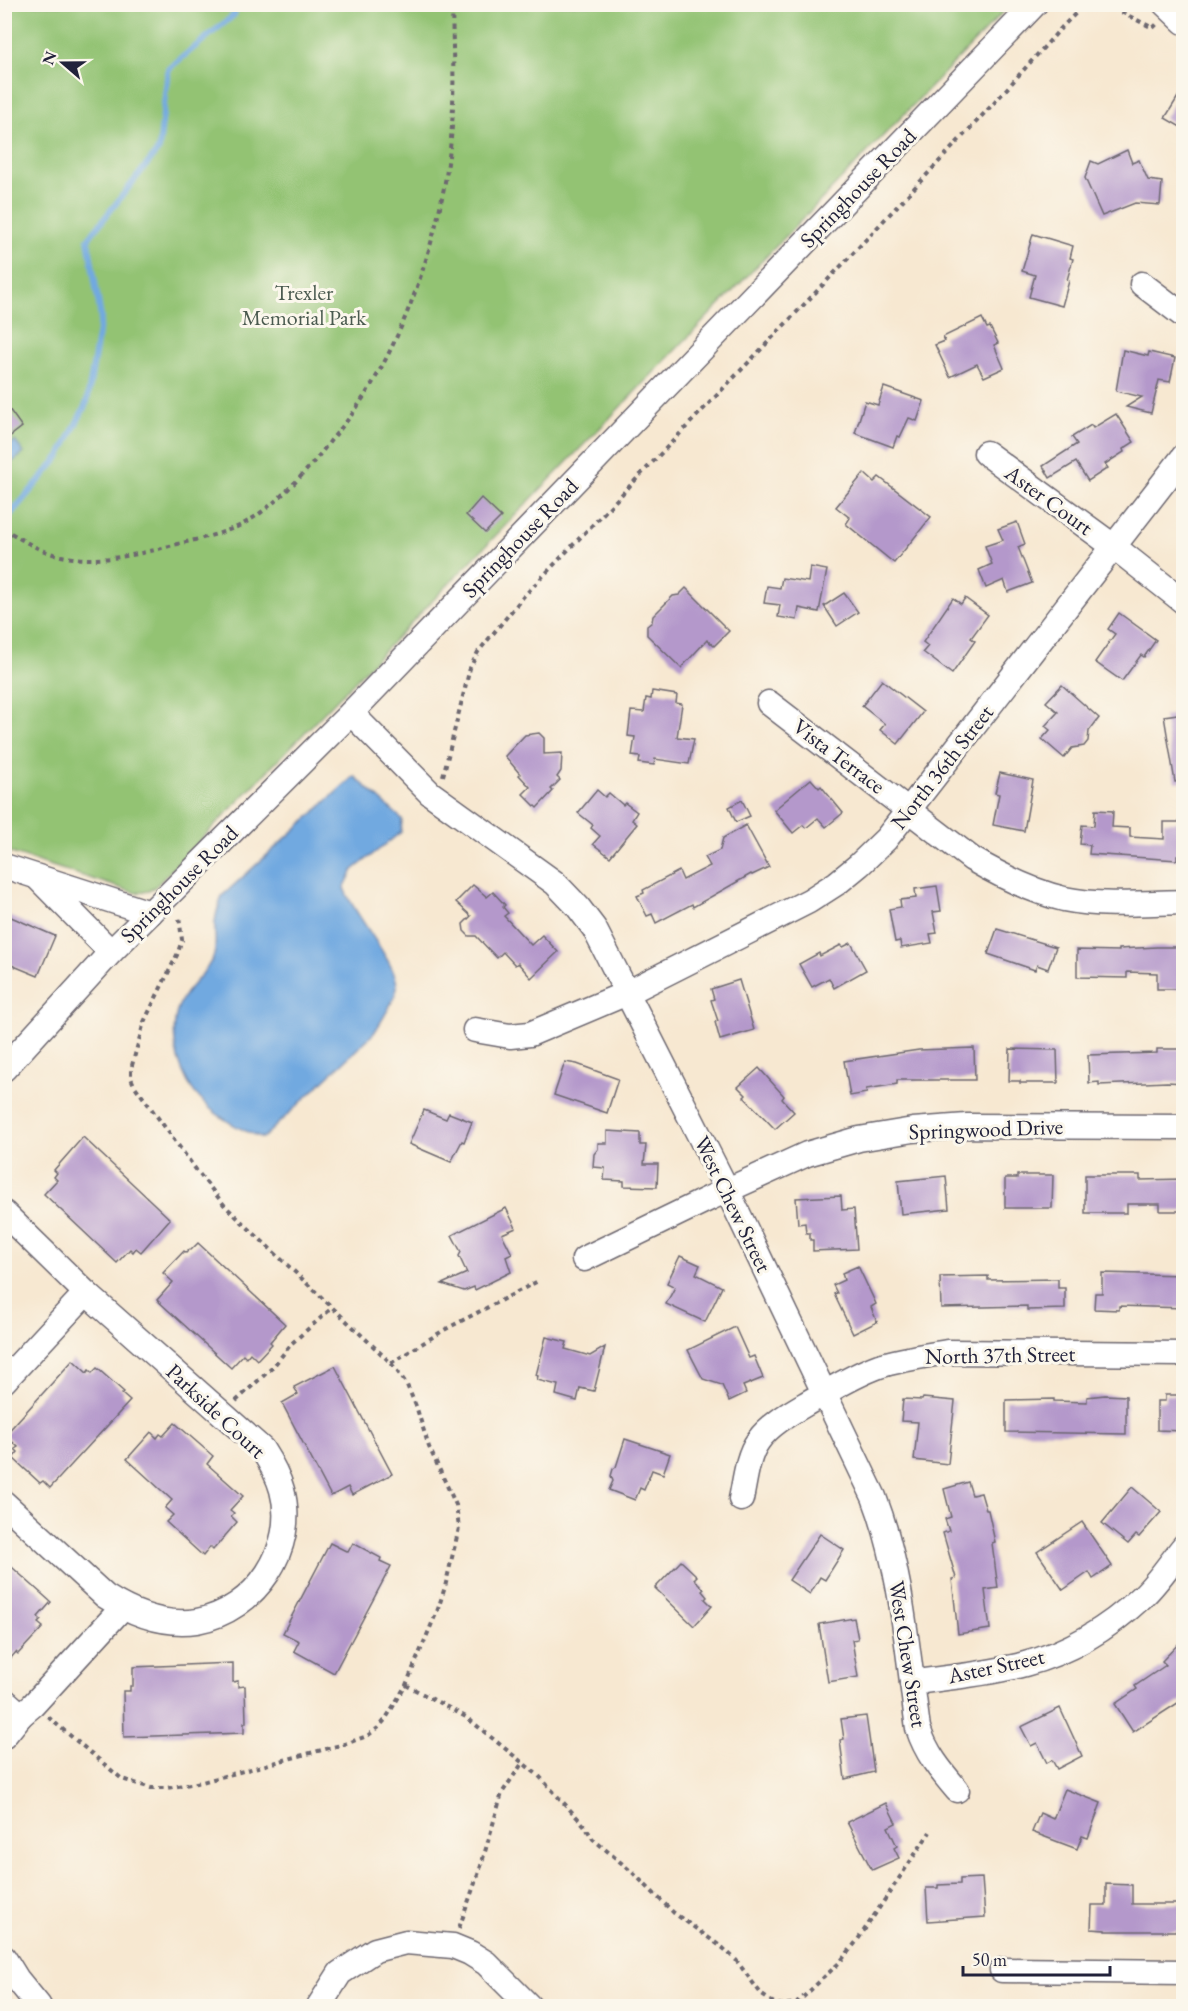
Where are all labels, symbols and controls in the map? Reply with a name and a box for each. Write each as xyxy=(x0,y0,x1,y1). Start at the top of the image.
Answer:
north arrow xyxy=(33,33,93,93)
text: N xyxy=(37,48,61,68)
street label: Springhouse Road xyxy=(794,121,923,254)
park label: Trexler Memorial Park xyxy=(242,278,367,332)
street label: Aster Court xyxy=(998,458,1099,542)
street label: Springhouse Road xyxy=(456,471,585,604)
street label: North 36th Street xyxy=(884,699,1000,835)
street label: Vista Terrace xyxy=(787,712,891,800)
street label: Springhouse Road xyxy=(114,818,245,949)
street label: Springwood Drive xyxy=(908,1112,1064,1146)
street label: West Chew Street xyxy=(687,1131,779,1277)
street label: North 37th Street xyxy=(925,1339,1076,1371)
street label: Parkside Court xyxy=(160,1357,272,1465)
street label: West Chew Street xyxy=(882,1579,934,1730)
street label: Aster Street xyxy=(944,1642,1047,1691)
scale bar xyxy=(963,1939,1110,1977)
text: 50 m xyxy=(972,1948,1007,1971)

